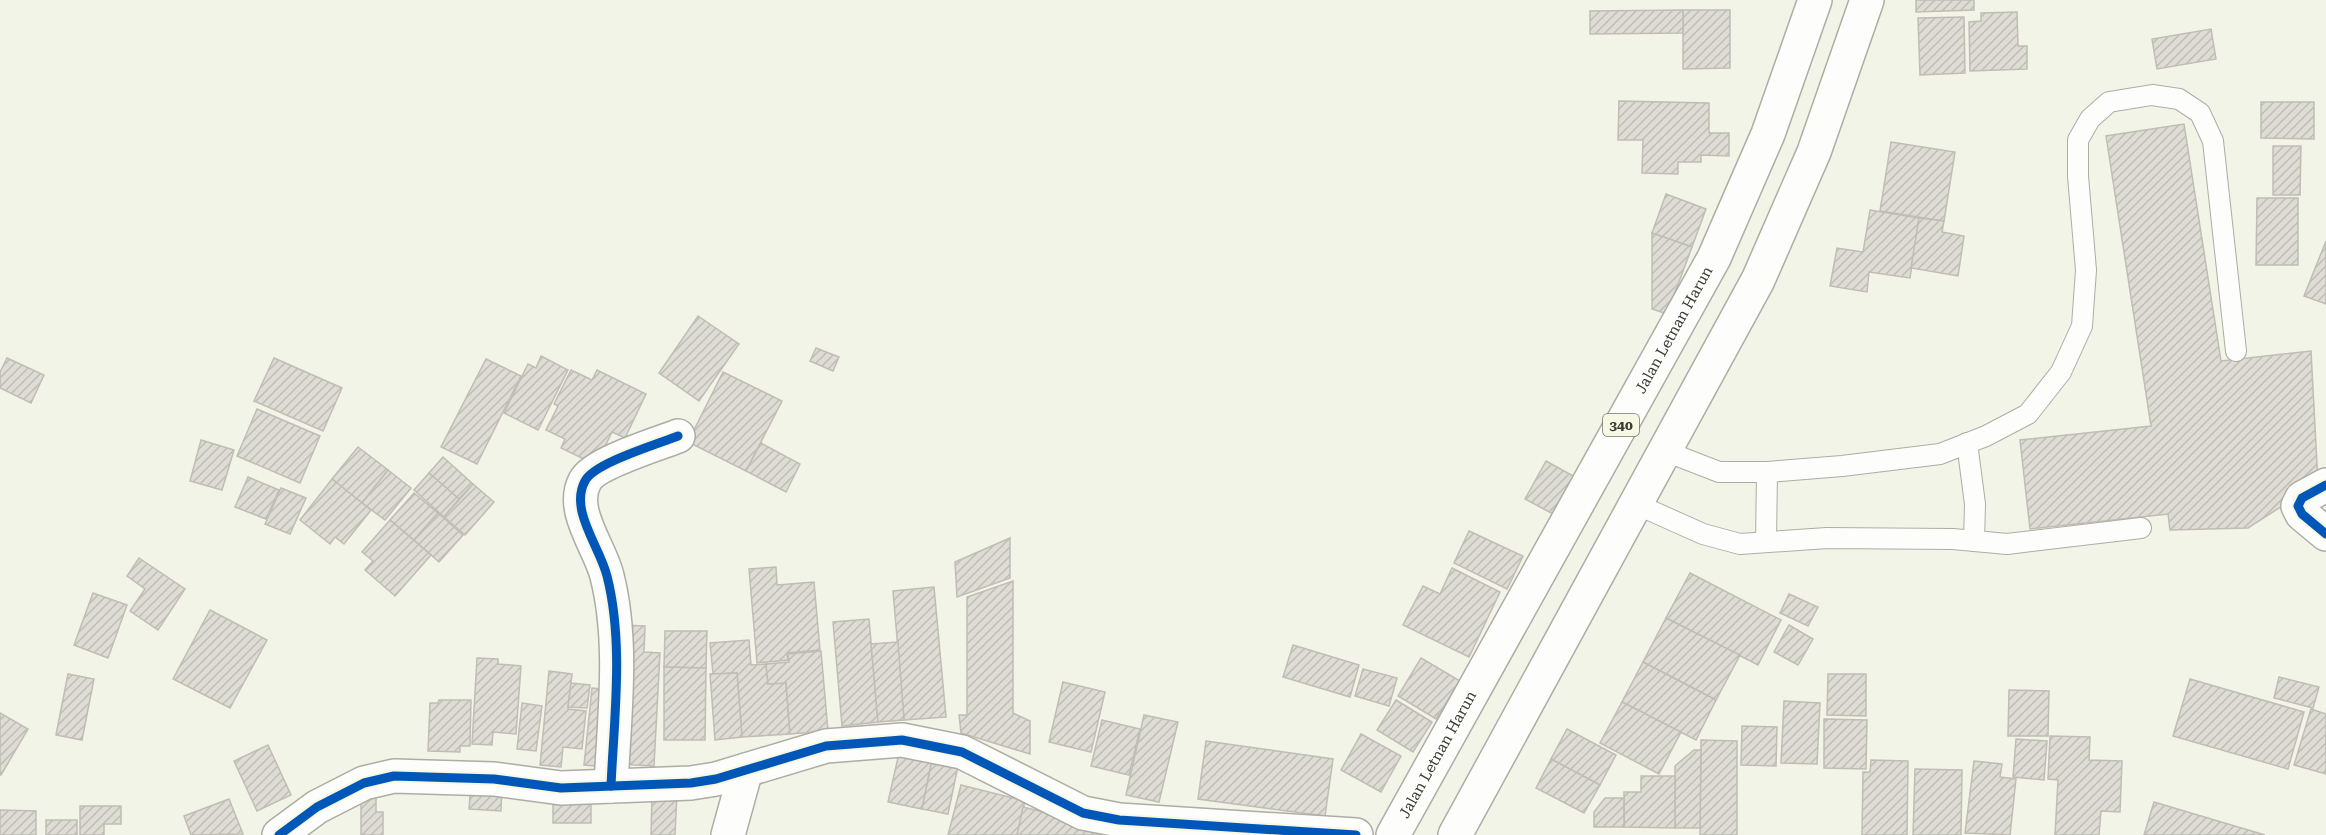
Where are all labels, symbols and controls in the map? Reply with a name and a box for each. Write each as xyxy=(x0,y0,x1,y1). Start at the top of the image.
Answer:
street label: Jalan Letnan Harun xyxy=(1631,263,1717,397)
road number: 340 xyxy=(1603,414,1639,436)
street label: Jalan Letnan Harun xyxy=(1395,688,1480,821)

